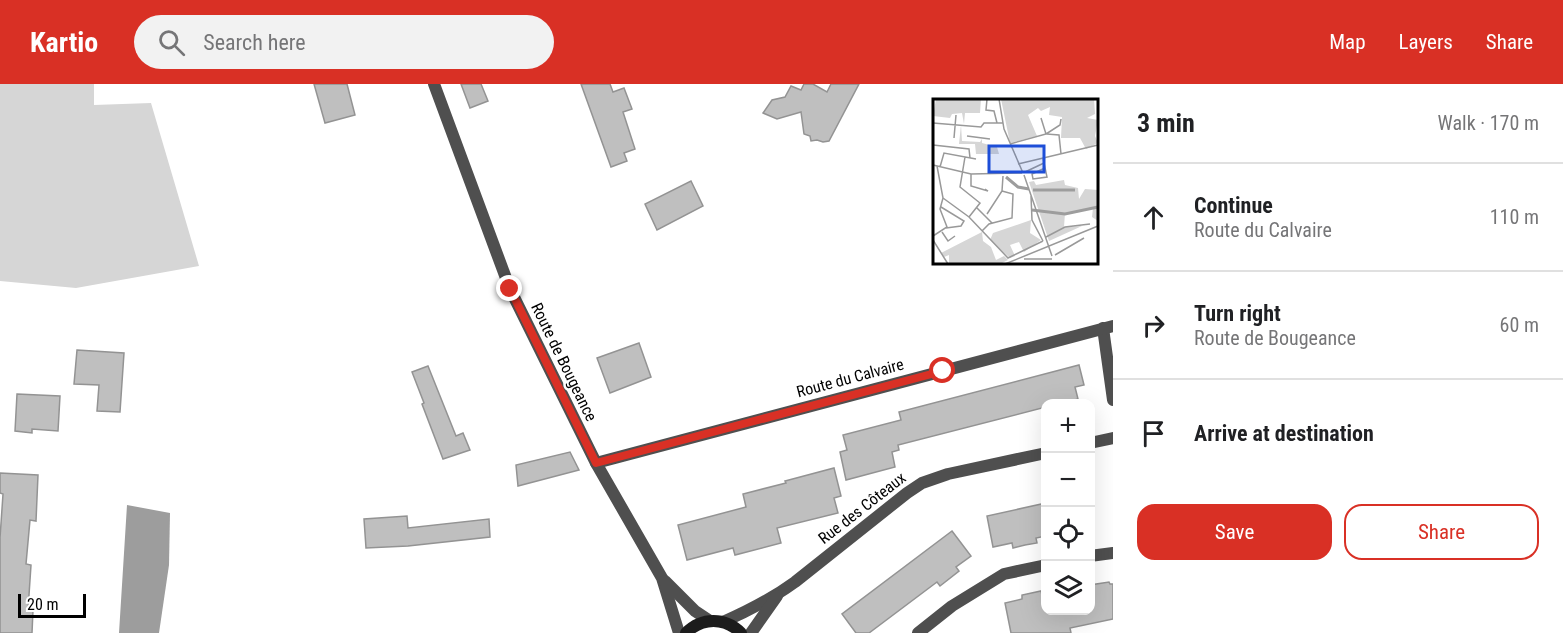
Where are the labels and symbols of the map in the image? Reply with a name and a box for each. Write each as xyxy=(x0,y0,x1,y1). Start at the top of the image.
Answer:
inset map xyxy=(933,99,1098,264)
route end xyxy=(496,275,522,301)
street label: Route de Bougeance xyxy=(527,300,601,424)
street label: Route du Calvaire xyxy=(794,355,906,401)
route start xyxy=(929,357,955,383)
street label: Rue des Côteaux xyxy=(815,468,909,548)
scale bar xyxy=(18,591,86,618)

